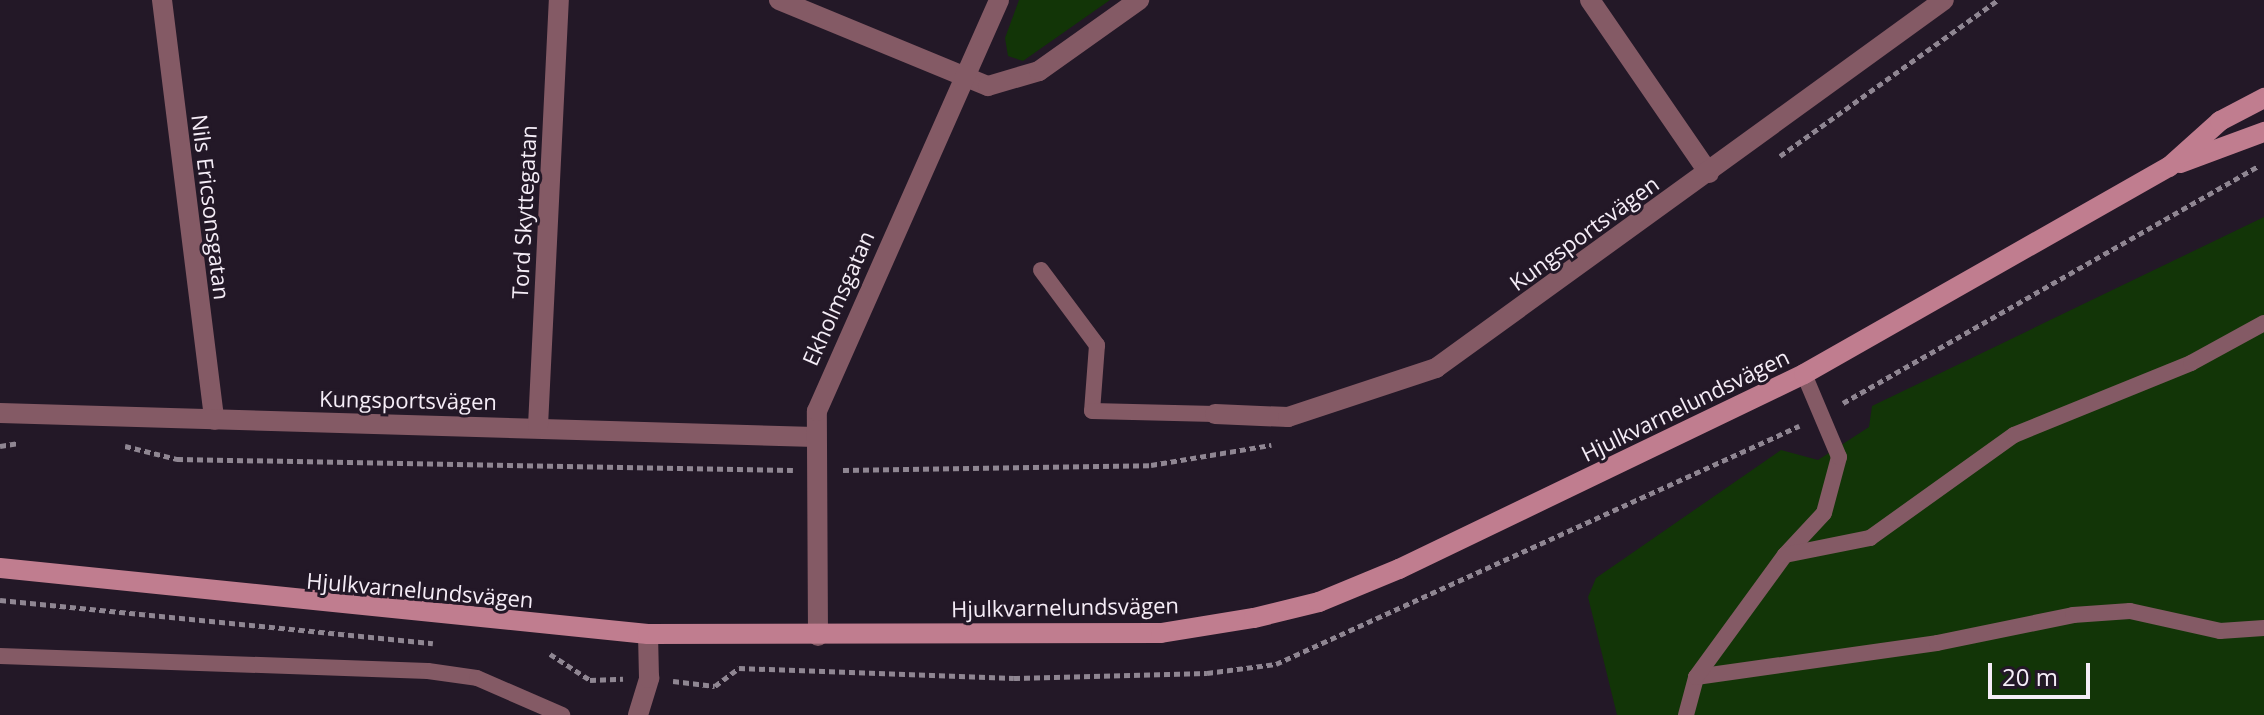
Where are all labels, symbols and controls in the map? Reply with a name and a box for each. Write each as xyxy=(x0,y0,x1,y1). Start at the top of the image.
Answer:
street label: Nils Ericsonsgatan xyxy=(187,113,235,301)
street label: Tord Skyttegatan xyxy=(506,124,542,300)
street label: Kungsportsvägen xyxy=(1504,170,1664,296)
street label: Ekholmsgatan xyxy=(797,227,879,369)
street label: Hjulkvarnelundsvägen xyxy=(1577,343,1793,467)
street label: Kungsportsvägen xyxy=(319,385,497,415)
street label: Hjulkvarnelundsvägen xyxy=(305,567,535,613)
street label: Hjulkvarnelundsvägen xyxy=(951,592,1179,622)
scale bar xyxy=(1992,647,2094,697)
text: 20 m xyxy=(2002,660,2058,693)

